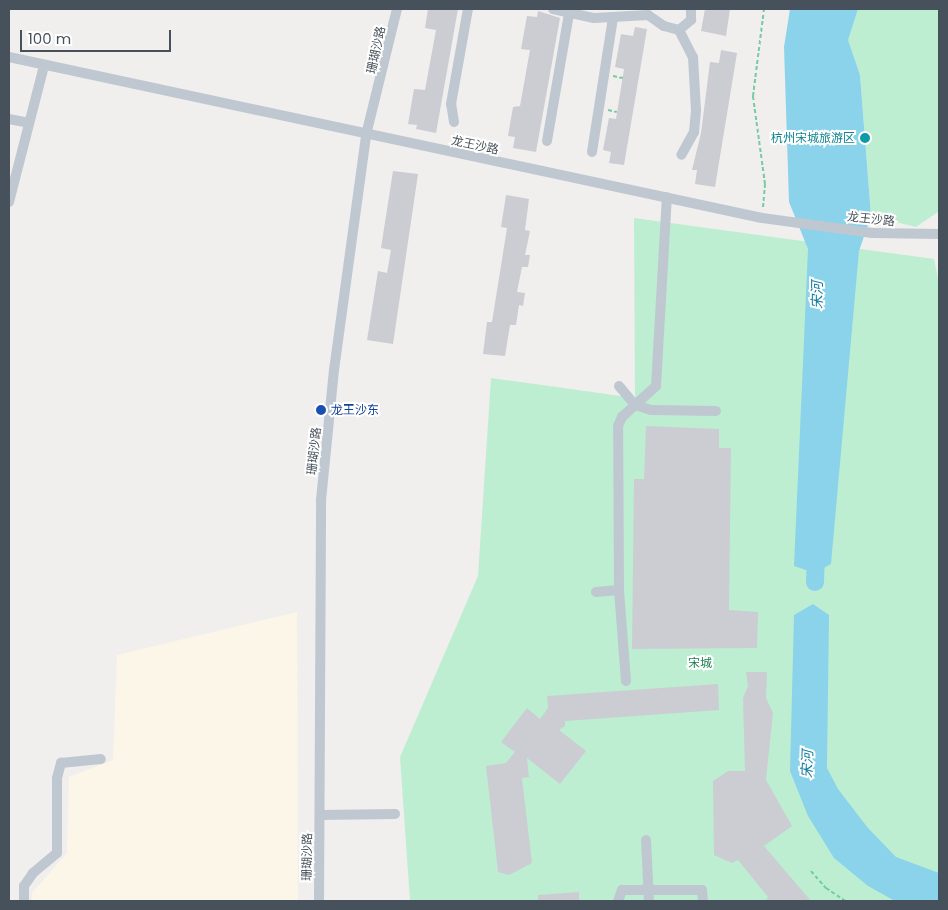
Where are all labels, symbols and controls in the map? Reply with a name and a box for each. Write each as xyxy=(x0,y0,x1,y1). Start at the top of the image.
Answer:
scale bar xyxy=(22,20,174,52)
street label: 珊瑚沙路 xyxy=(364,25,388,75)
text: 100 m xyxy=(28,28,71,49)
place label: 杭州宋城旅游区 xyxy=(771,131,855,145)
marker: 杭州宋城旅游区 xyxy=(859,132,871,144)
street label: 龙王沙路 xyxy=(450,133,500,157)
street label: 龙王沙路 xyxy=(846,209,896,229)
water label: 宋河 xyxy=(809,281,825,309)
place label: 龙王沙东 xyxy=(331,403,379,417)
marker: 龙王沙东 xyxy=(315,404,327,416)
street label: 珊瑚沙路 xyxy=(304,426,324,476)
park label: 宋城 xyxy=(688,656,712,670)
water label: 宋河 xyxy=(798,750,816,778)
street label: 珊瑚沙路 xyxy=(299,833,315,881)

